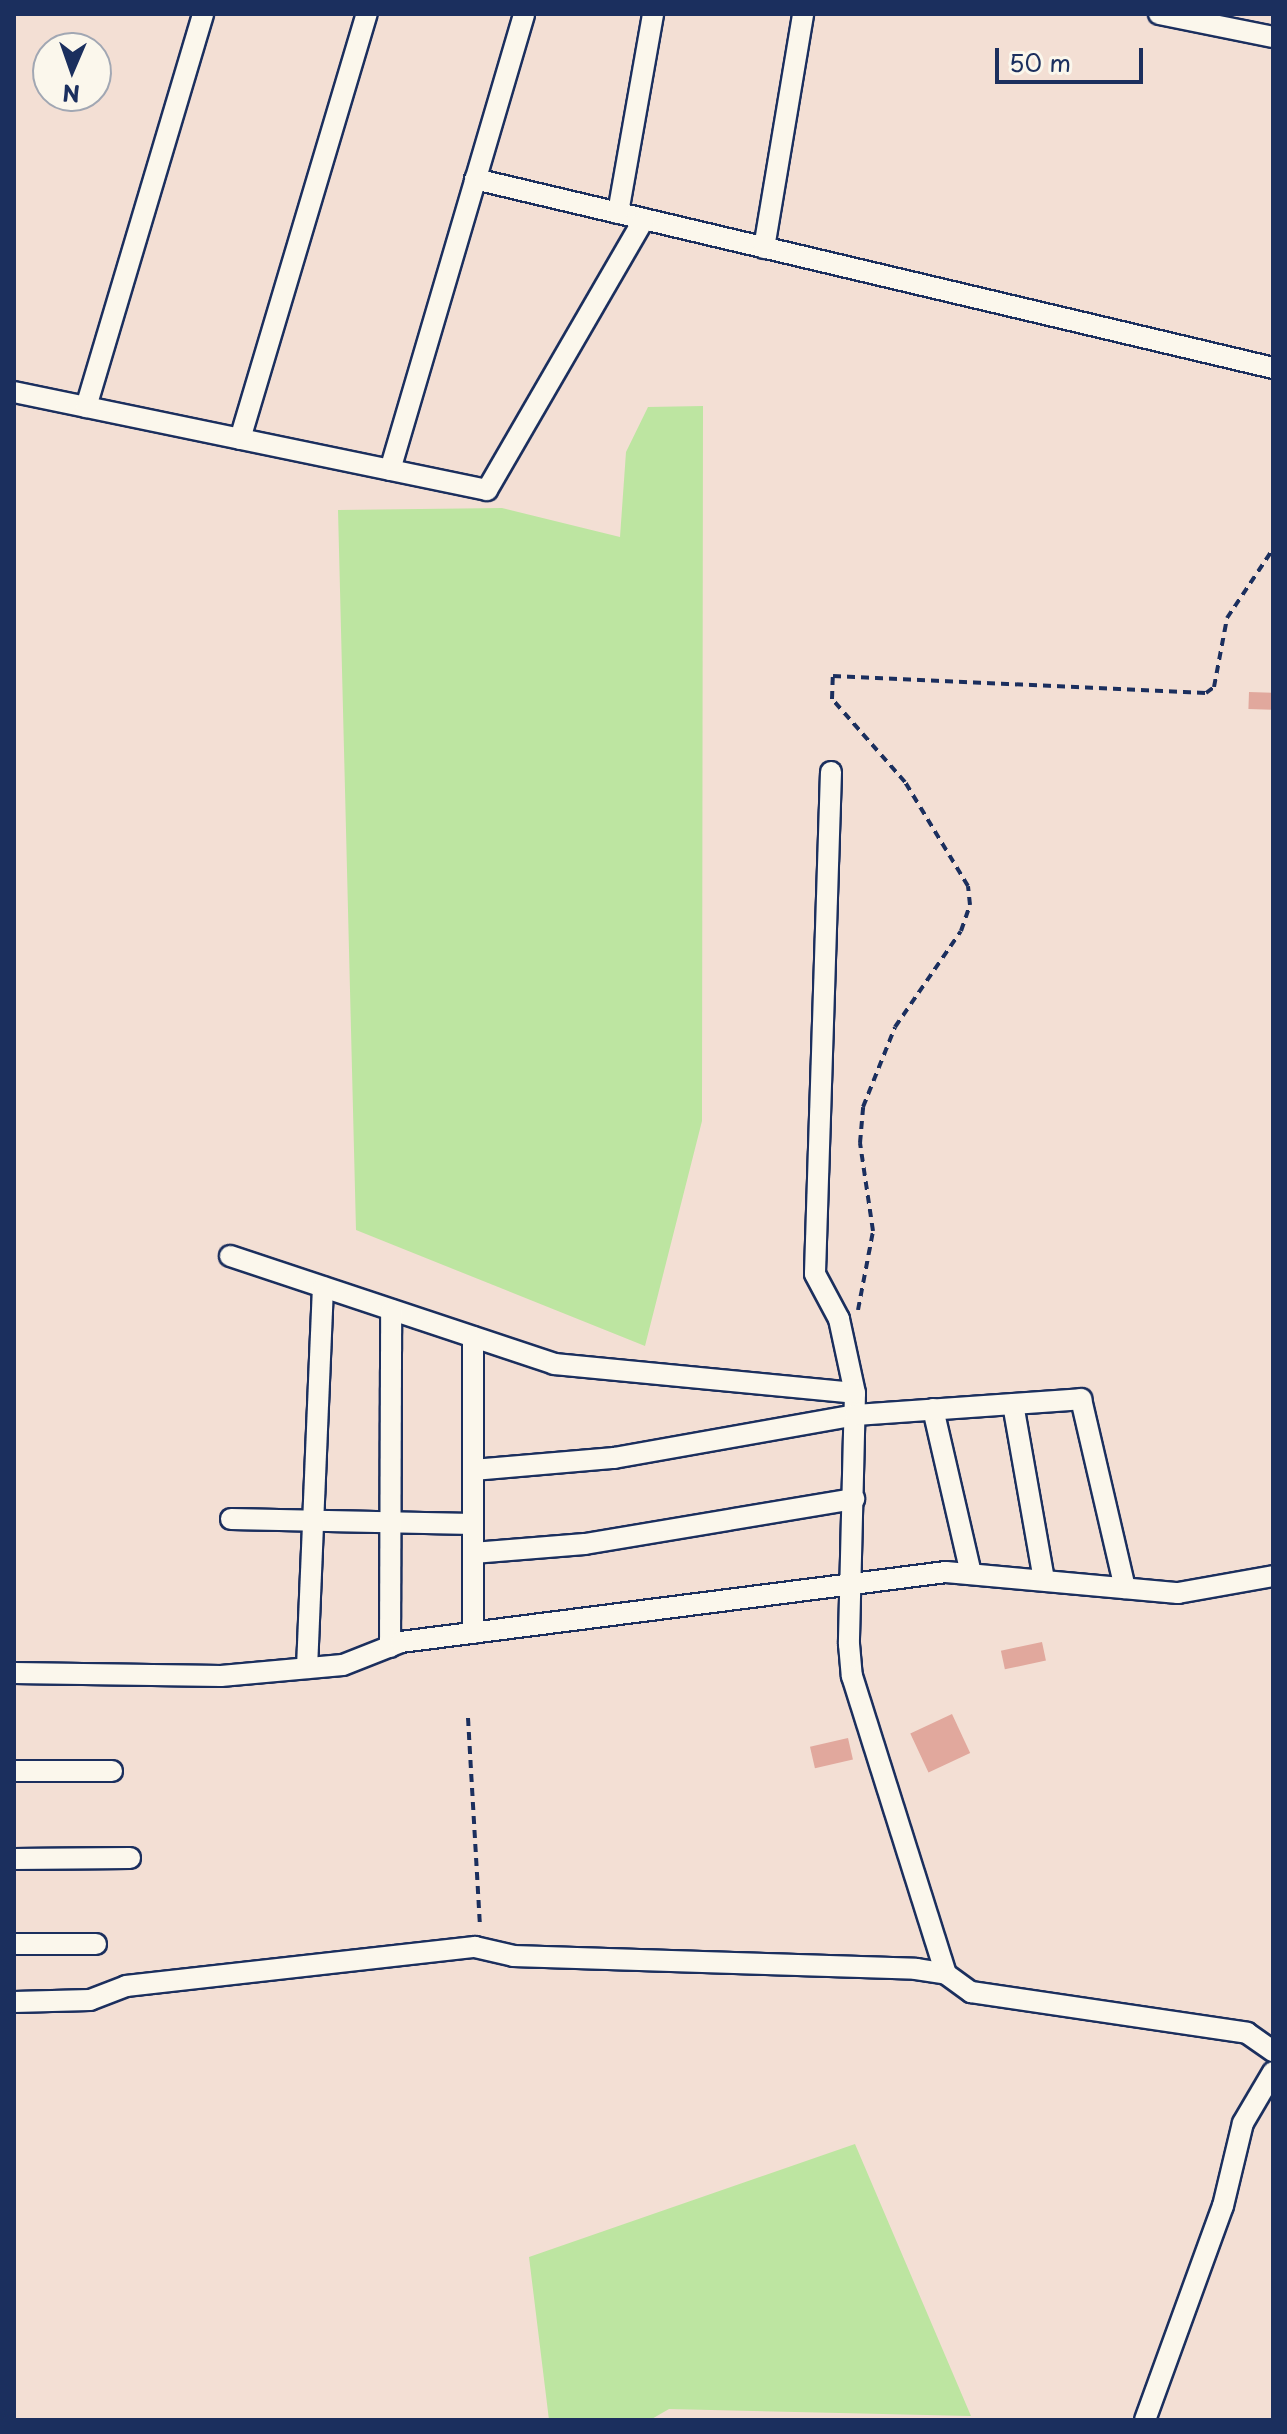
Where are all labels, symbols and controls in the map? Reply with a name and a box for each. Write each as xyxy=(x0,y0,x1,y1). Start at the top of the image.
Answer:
north arrow xyxy=(32,32,112,112)
scale bar xyxy=(999,32,1147,82)
text: 50 m xyxy=(1009,44,1071,80)
text: N xyxy=(62,78,81,111)

